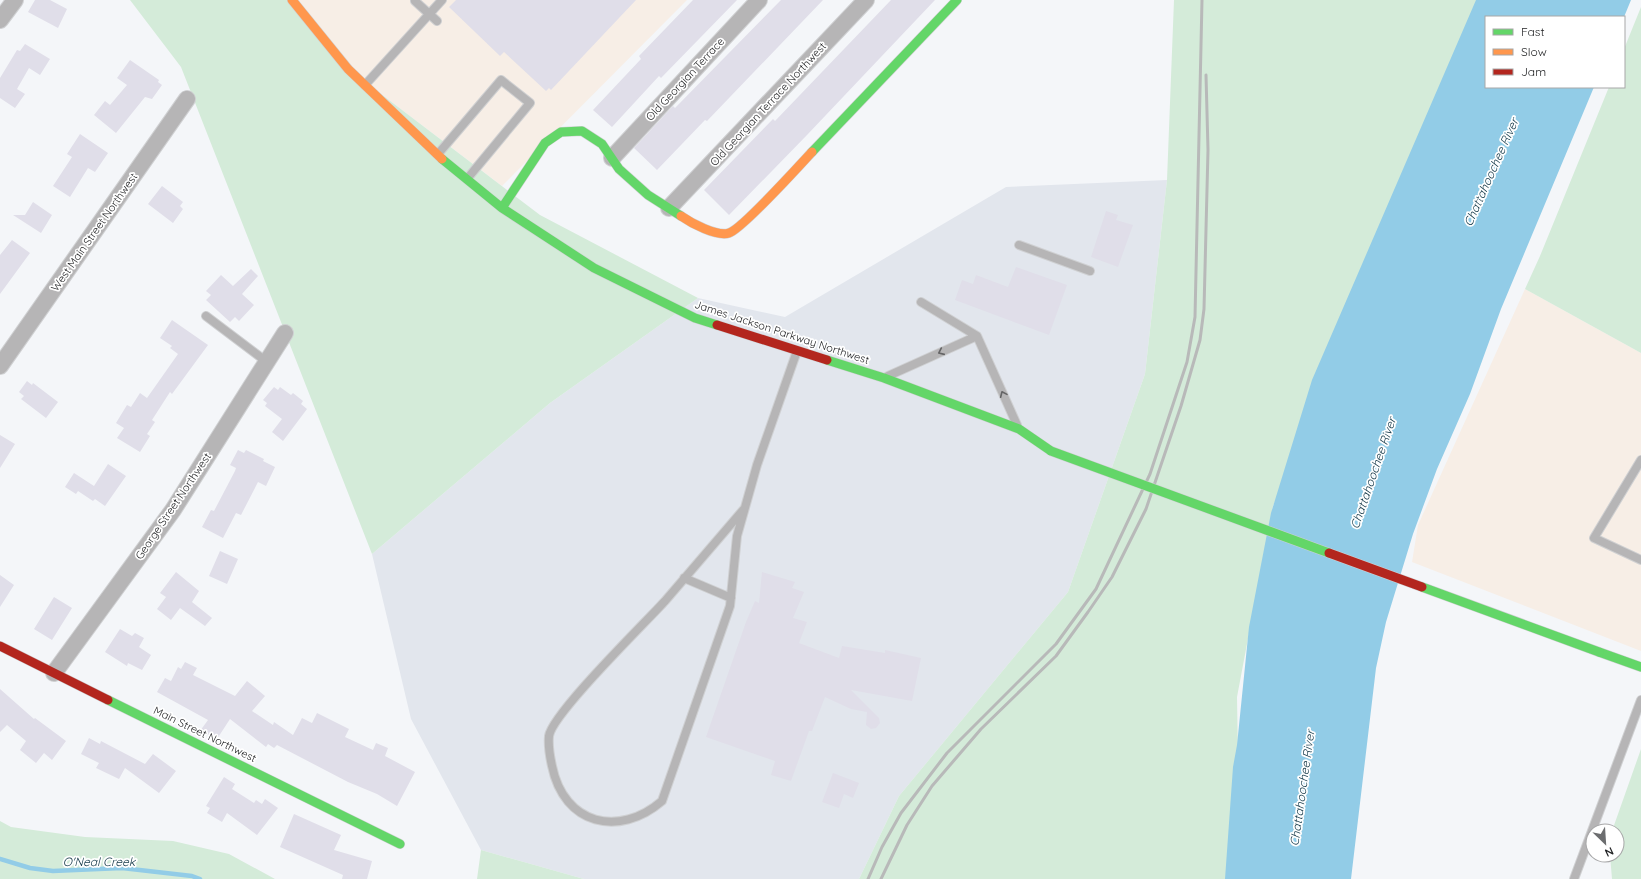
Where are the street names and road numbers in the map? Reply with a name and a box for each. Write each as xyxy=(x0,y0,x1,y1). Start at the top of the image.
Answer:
street label: Old Georgian Terrace xyxy=(643,34,727,124)
street label: Old Georgian Terrace Northwest xyxy=(707,39,829,169)
street label: West Main Street Northwest xyxy=(48,170,140,294)
street label: James Jackson Parkway Northwest xyxy=(693,297,871,367)
street label: George Street Northwest xyxy=(132,450,214,562)
street label: Main Street Northwest xyxy=(151,703,259,765)

